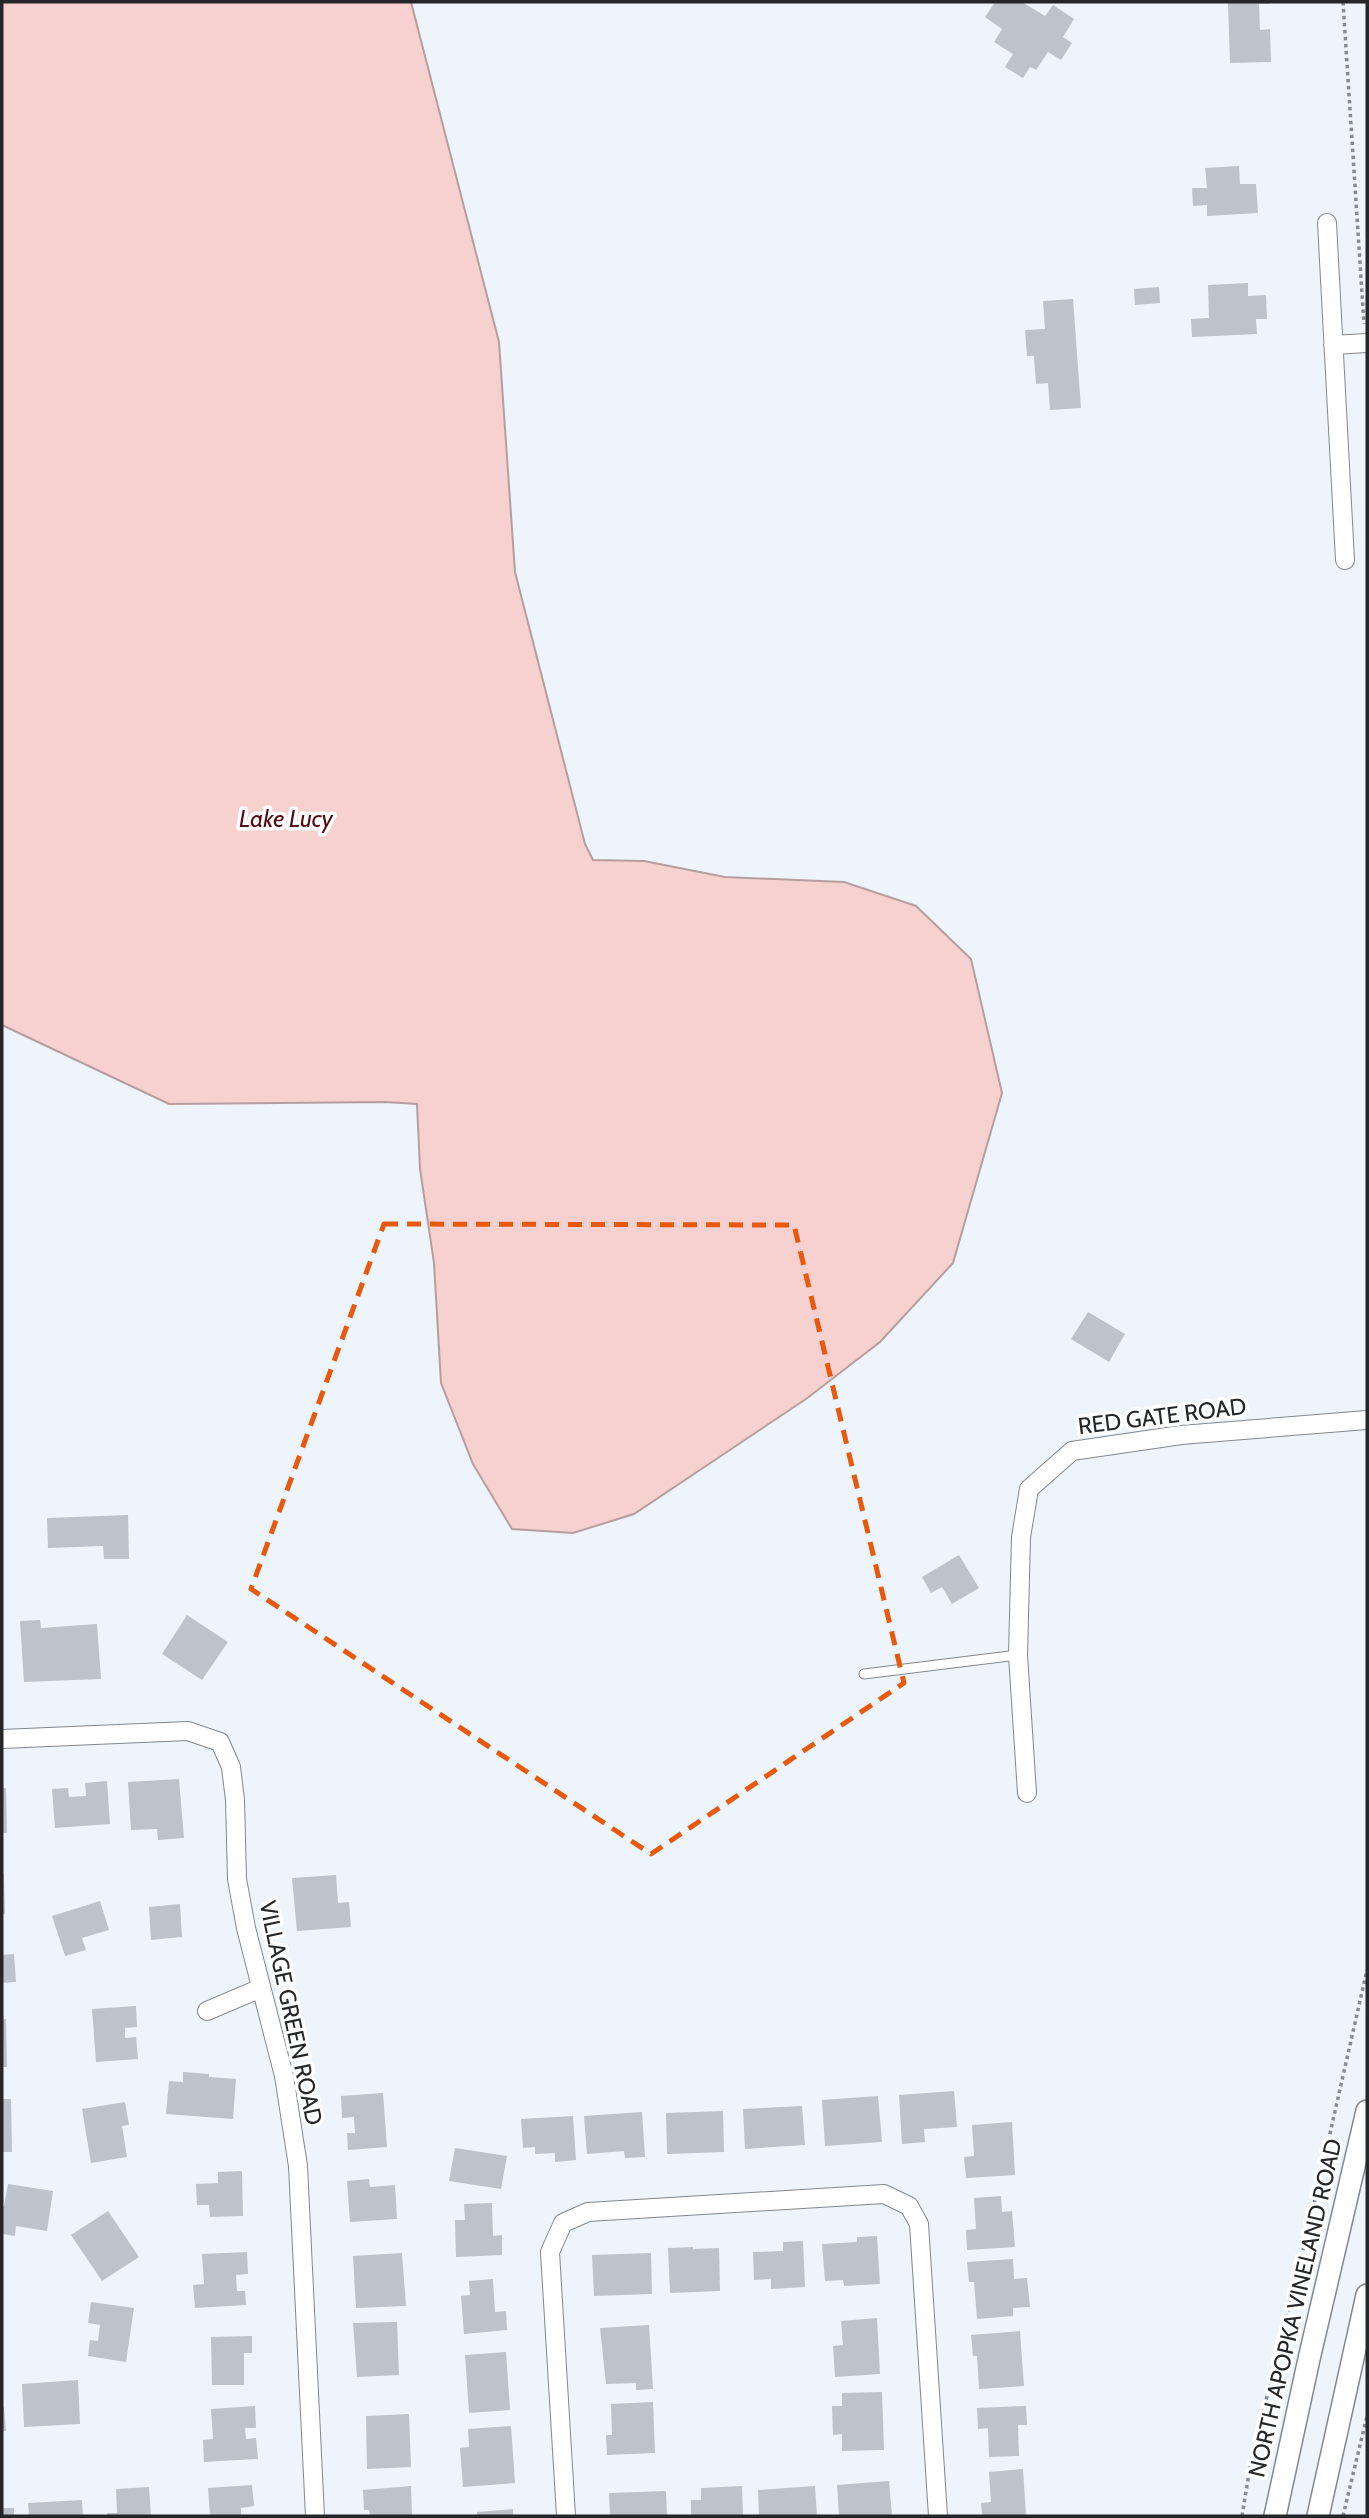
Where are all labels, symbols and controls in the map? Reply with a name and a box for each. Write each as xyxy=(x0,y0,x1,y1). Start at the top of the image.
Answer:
water label: Lake Lucy xyxy=(239,804,334,833)
street label: RED GATE ROAD xyxy=(1076,1392,1248,1440)
street label: VILLAGE GREEN ROAD xyxy=(254,1898,328,2128)
street label: NORTH APOPKA VINELAND ROAD xyxy=(1242,2136,1348,2480)

